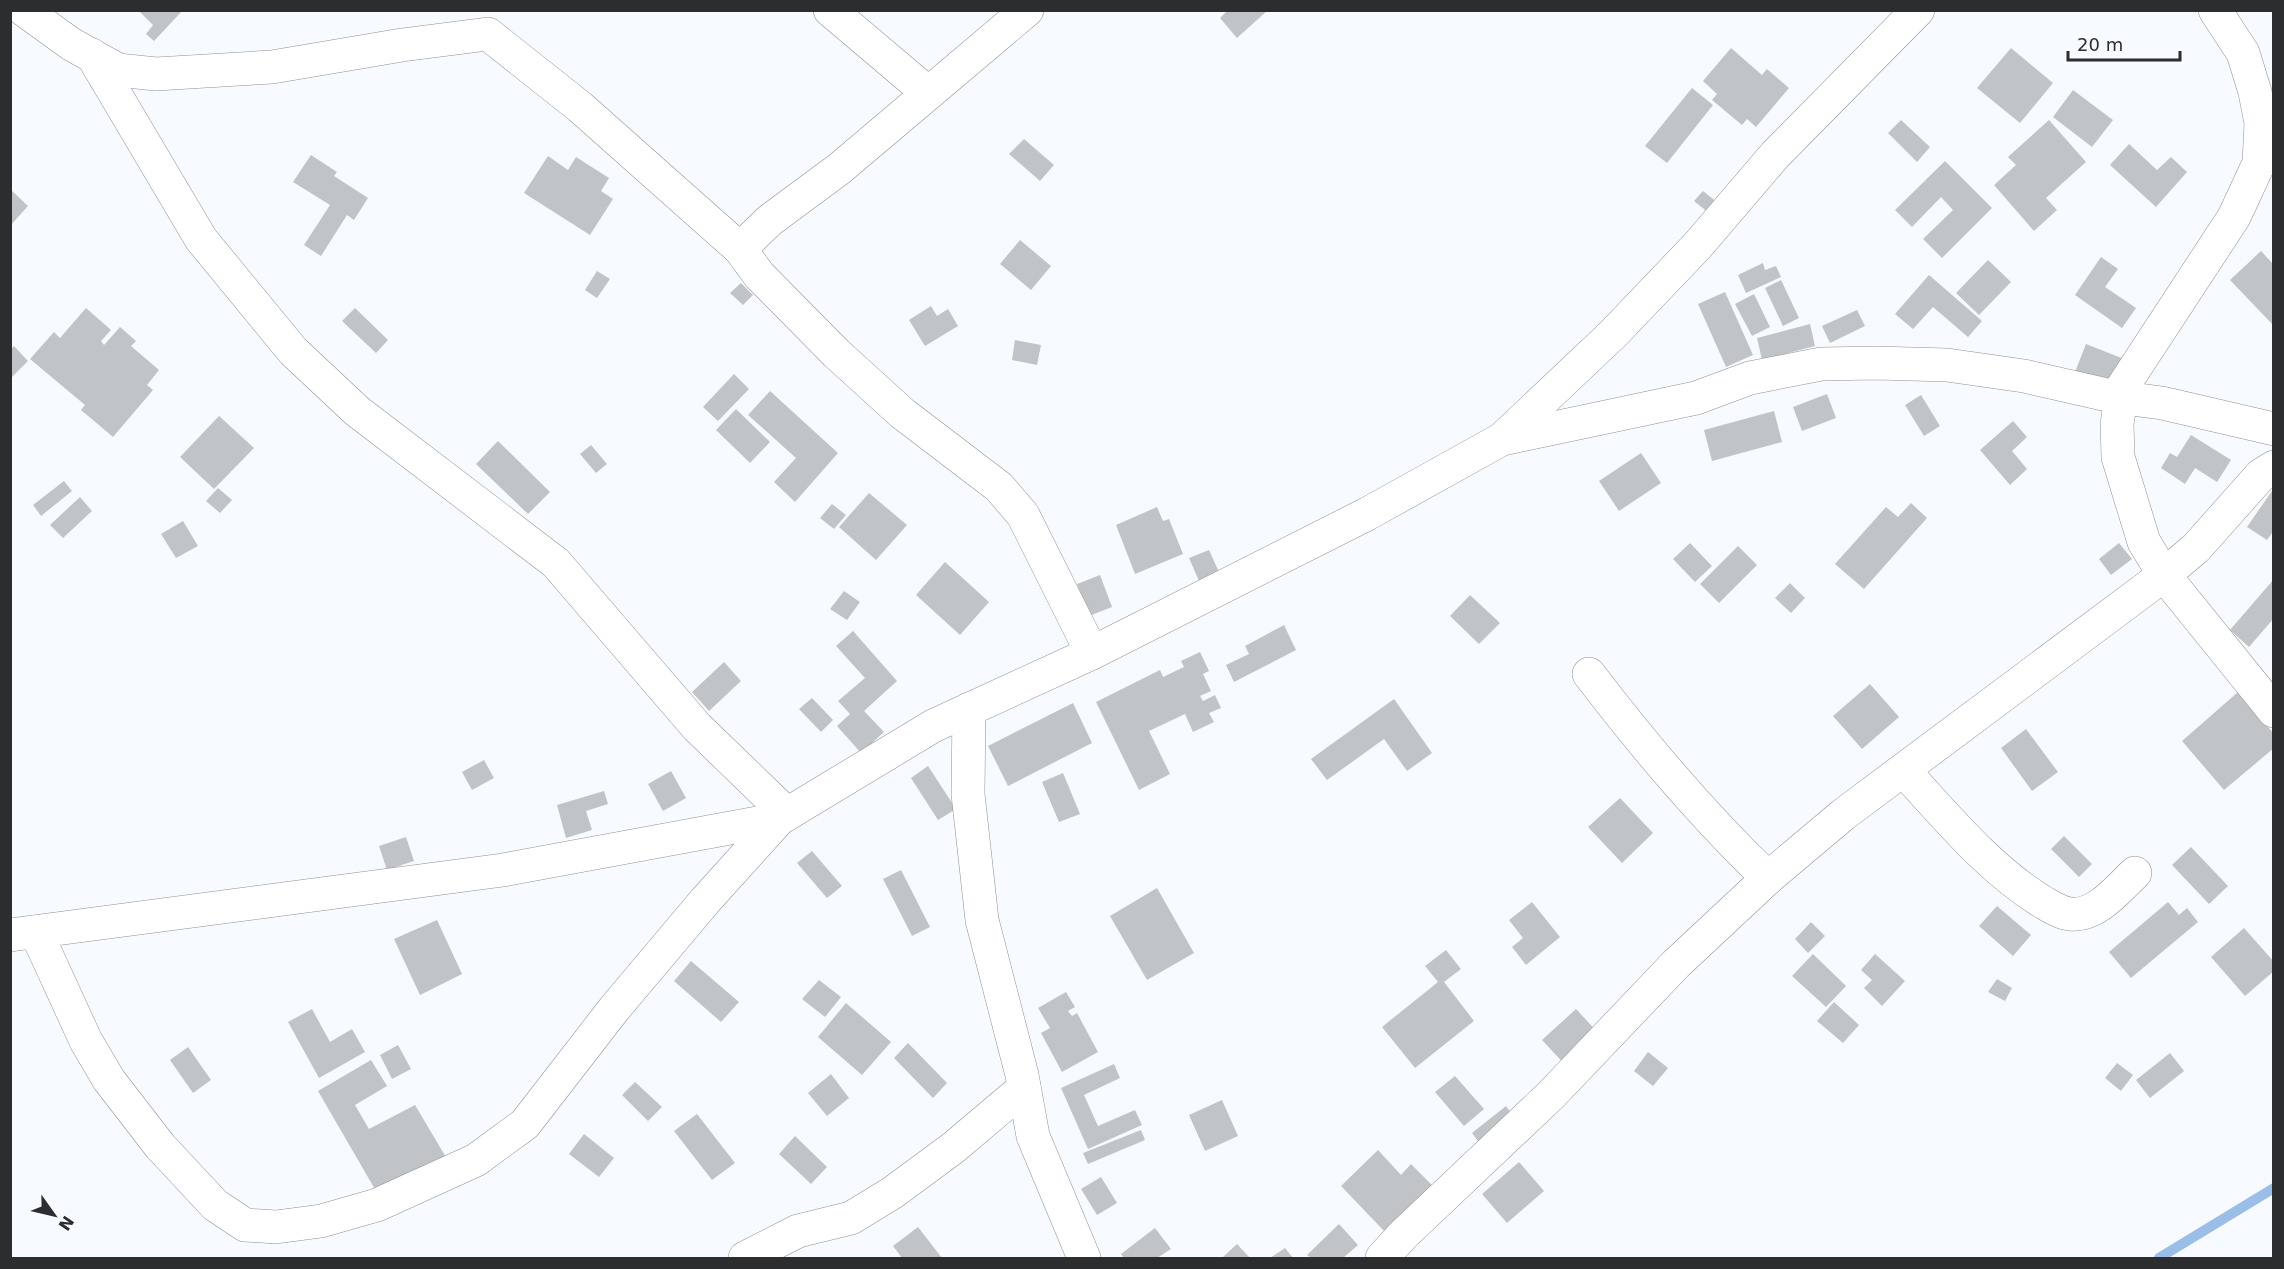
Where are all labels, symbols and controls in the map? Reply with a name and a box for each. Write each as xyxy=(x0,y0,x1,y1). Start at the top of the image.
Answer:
scale bar xyxy=(2068,24,2180,62)
text: 20 m xyxy=(2077,34,2123,55)
north arrow xyxy=(24,1185,84,1245)
text: N xyxy=(54,1212,78,1234)

